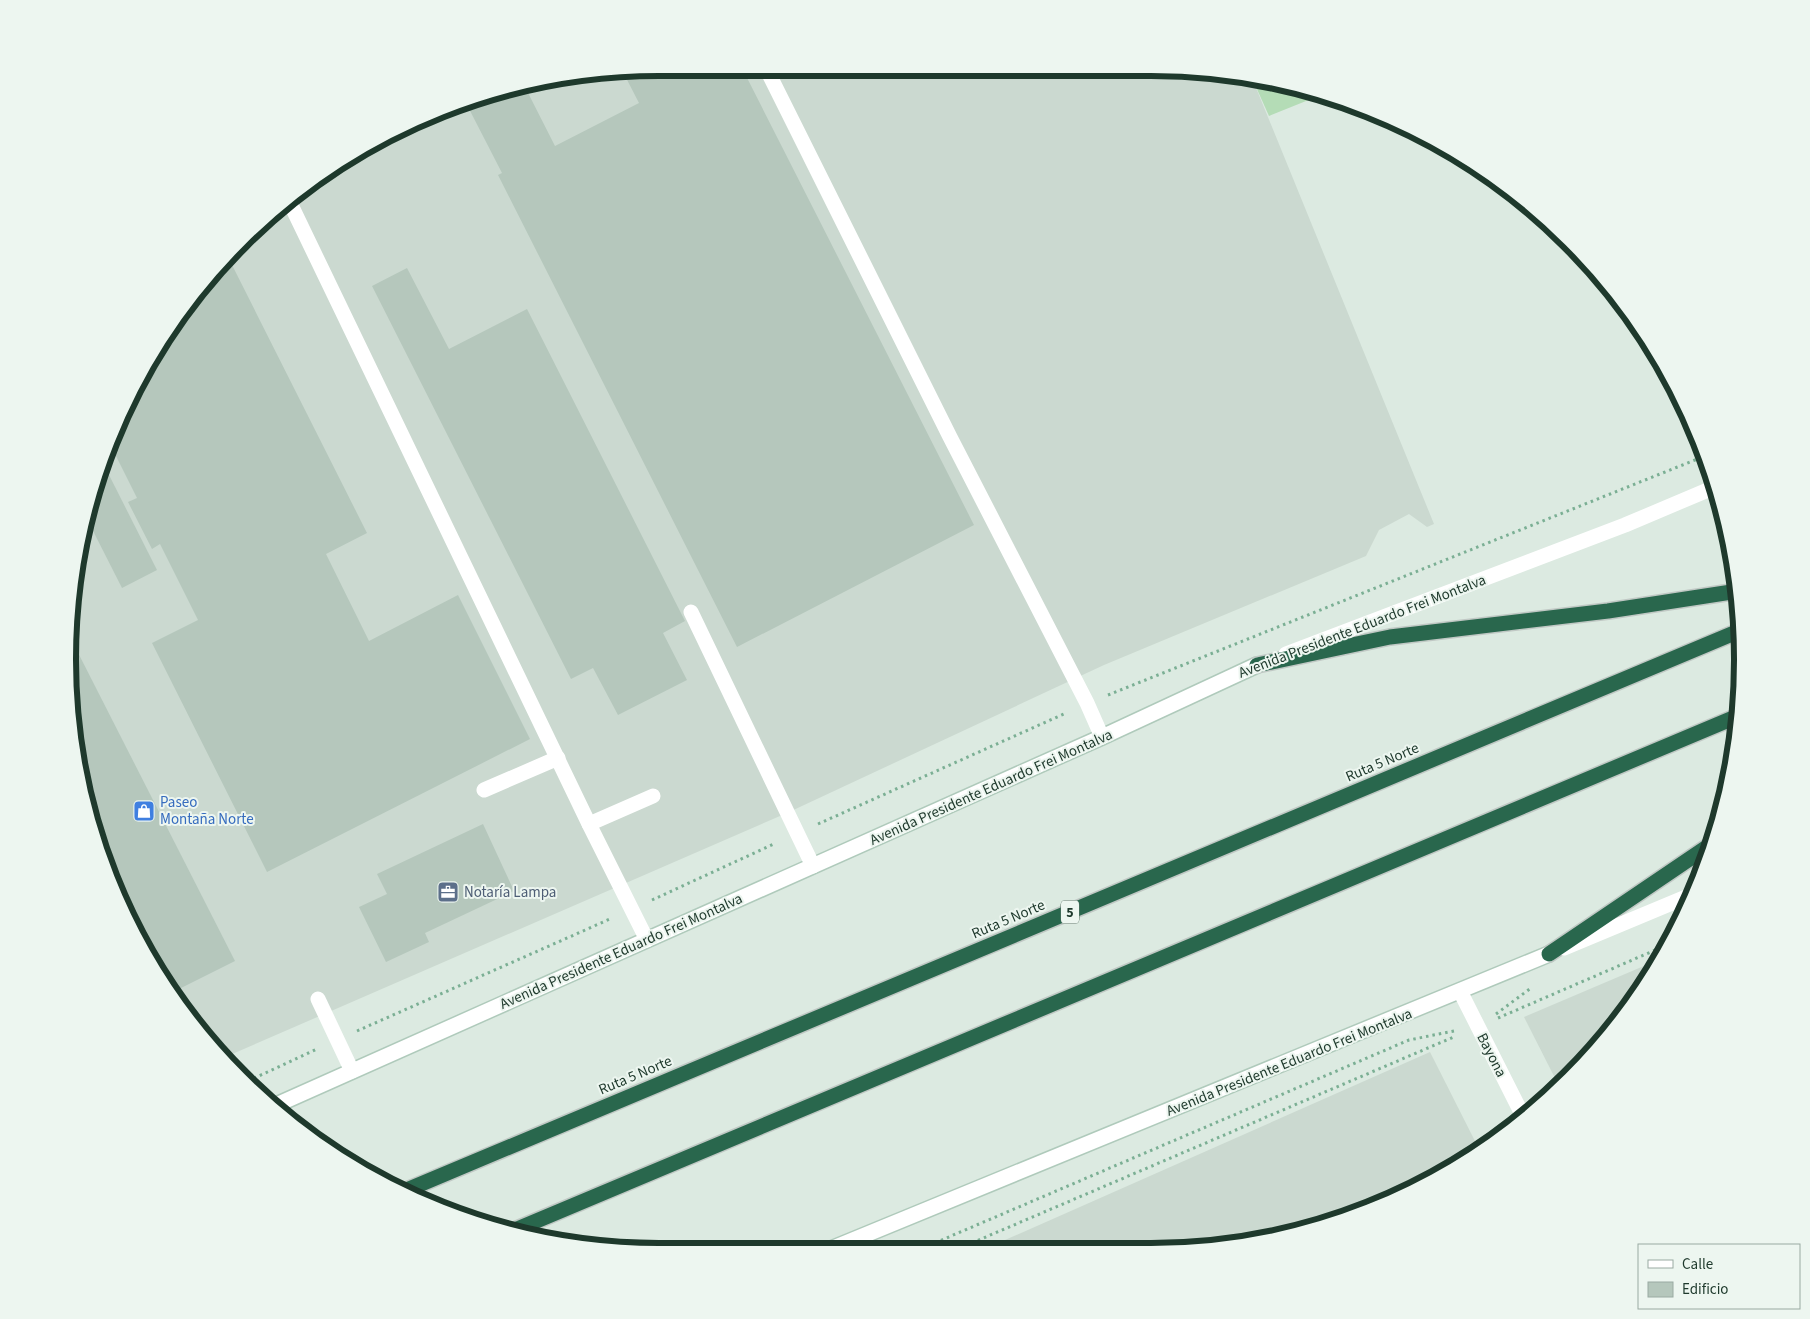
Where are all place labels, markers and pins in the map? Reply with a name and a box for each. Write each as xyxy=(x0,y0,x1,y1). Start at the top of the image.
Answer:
place label: Paseo Montaña Norte xyxy=(160,792,254,830)
shop icon: Paseo Montaña Norte xyxy=(132,799,156,823)
office icon: Notaría Lampa xyxy=(436,880,460,904)
place label: Notaría Lampa xyxy=(464,882,556,903)

